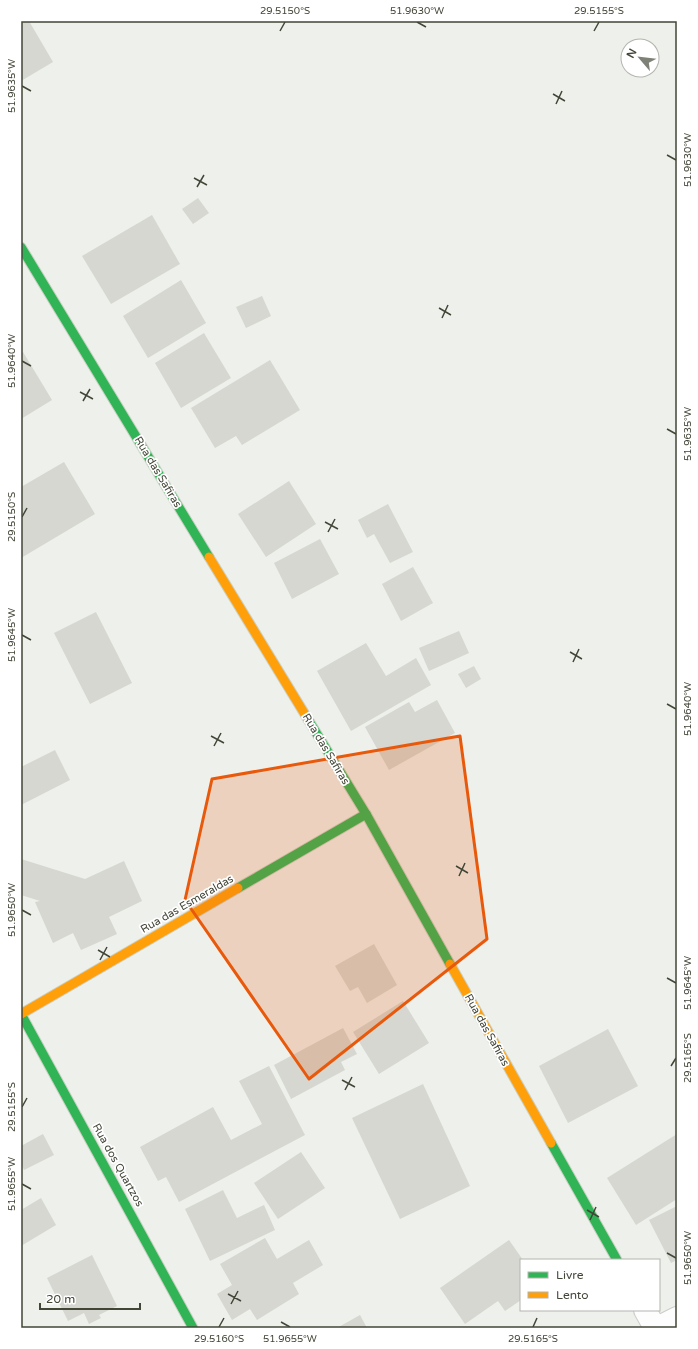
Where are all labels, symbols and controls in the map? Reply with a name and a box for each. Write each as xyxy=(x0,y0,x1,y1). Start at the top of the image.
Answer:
text: 29.5150°S xyxy=(260,5,310,17)
text: 51.9630°W xyxy=(390,5,444,17)
text: 29.5155°S xyxy=(574,5,624,17)
north arrow xyxy=(620,38,660,78)
text: N xyxy=(624,47,639,60)
text: 51.9635°W xyxy=(6,59,18,113)
text: 51.9630°W xyxy=(682,133,694,187)
text: 51.9640°W xyxy=(6,334,18,388)
text: 51.9635°W xyxy=(682,407,694,461)
street label: Rua das Safiras xyxy=(132,434,184,510)
text: 29.5150°S xyxy=(6,492,18,542)
text: 51.9645°W xyxy=(6,608,18,662)
text: 51.9640°W xyxy=(682,682,694,736)
street label: Rua das Safiras xyxy=(300,711,352,787)
street label: Rua das Esmeraldas xyxy=(138,872,236,936)
text: 51.9650°W xyxy=(6,883,18,937)
text: 51.9645°W xyxy=(682,956,694,1010)
street label: Rua das Safiras xyxy=(462,992,512,1068)
text: 29.5165°S xyxy=(682,1033,694,1083)
text: 29.5155°S xyxy=(6,1082,18,1132)
street label: Rua dos Quartzos xyxy=(90,1121,146,1209)
text: 51.9655°W xyxy=(6,1157,18,1211)
text: 51.9650°W xyxy=(682,1231,694,1285)
legend xyxy=(520,1259,660,1311)
text: Livre xyxy=(556,1268,584,1282)
scale bar xyxy=(40,1285,140,1311)
text: Lento xyxy=(556,1288,589,1302)
text: 20 m xyxy=(46,1292,75,1306)
text: 29.5160°S xyxy=(194,1333,244,1345)
text: 51.9655°W xyxy=(263,1333,317,1345)
text: 29.5165°S xyxy=(508,1333,558,1345)

